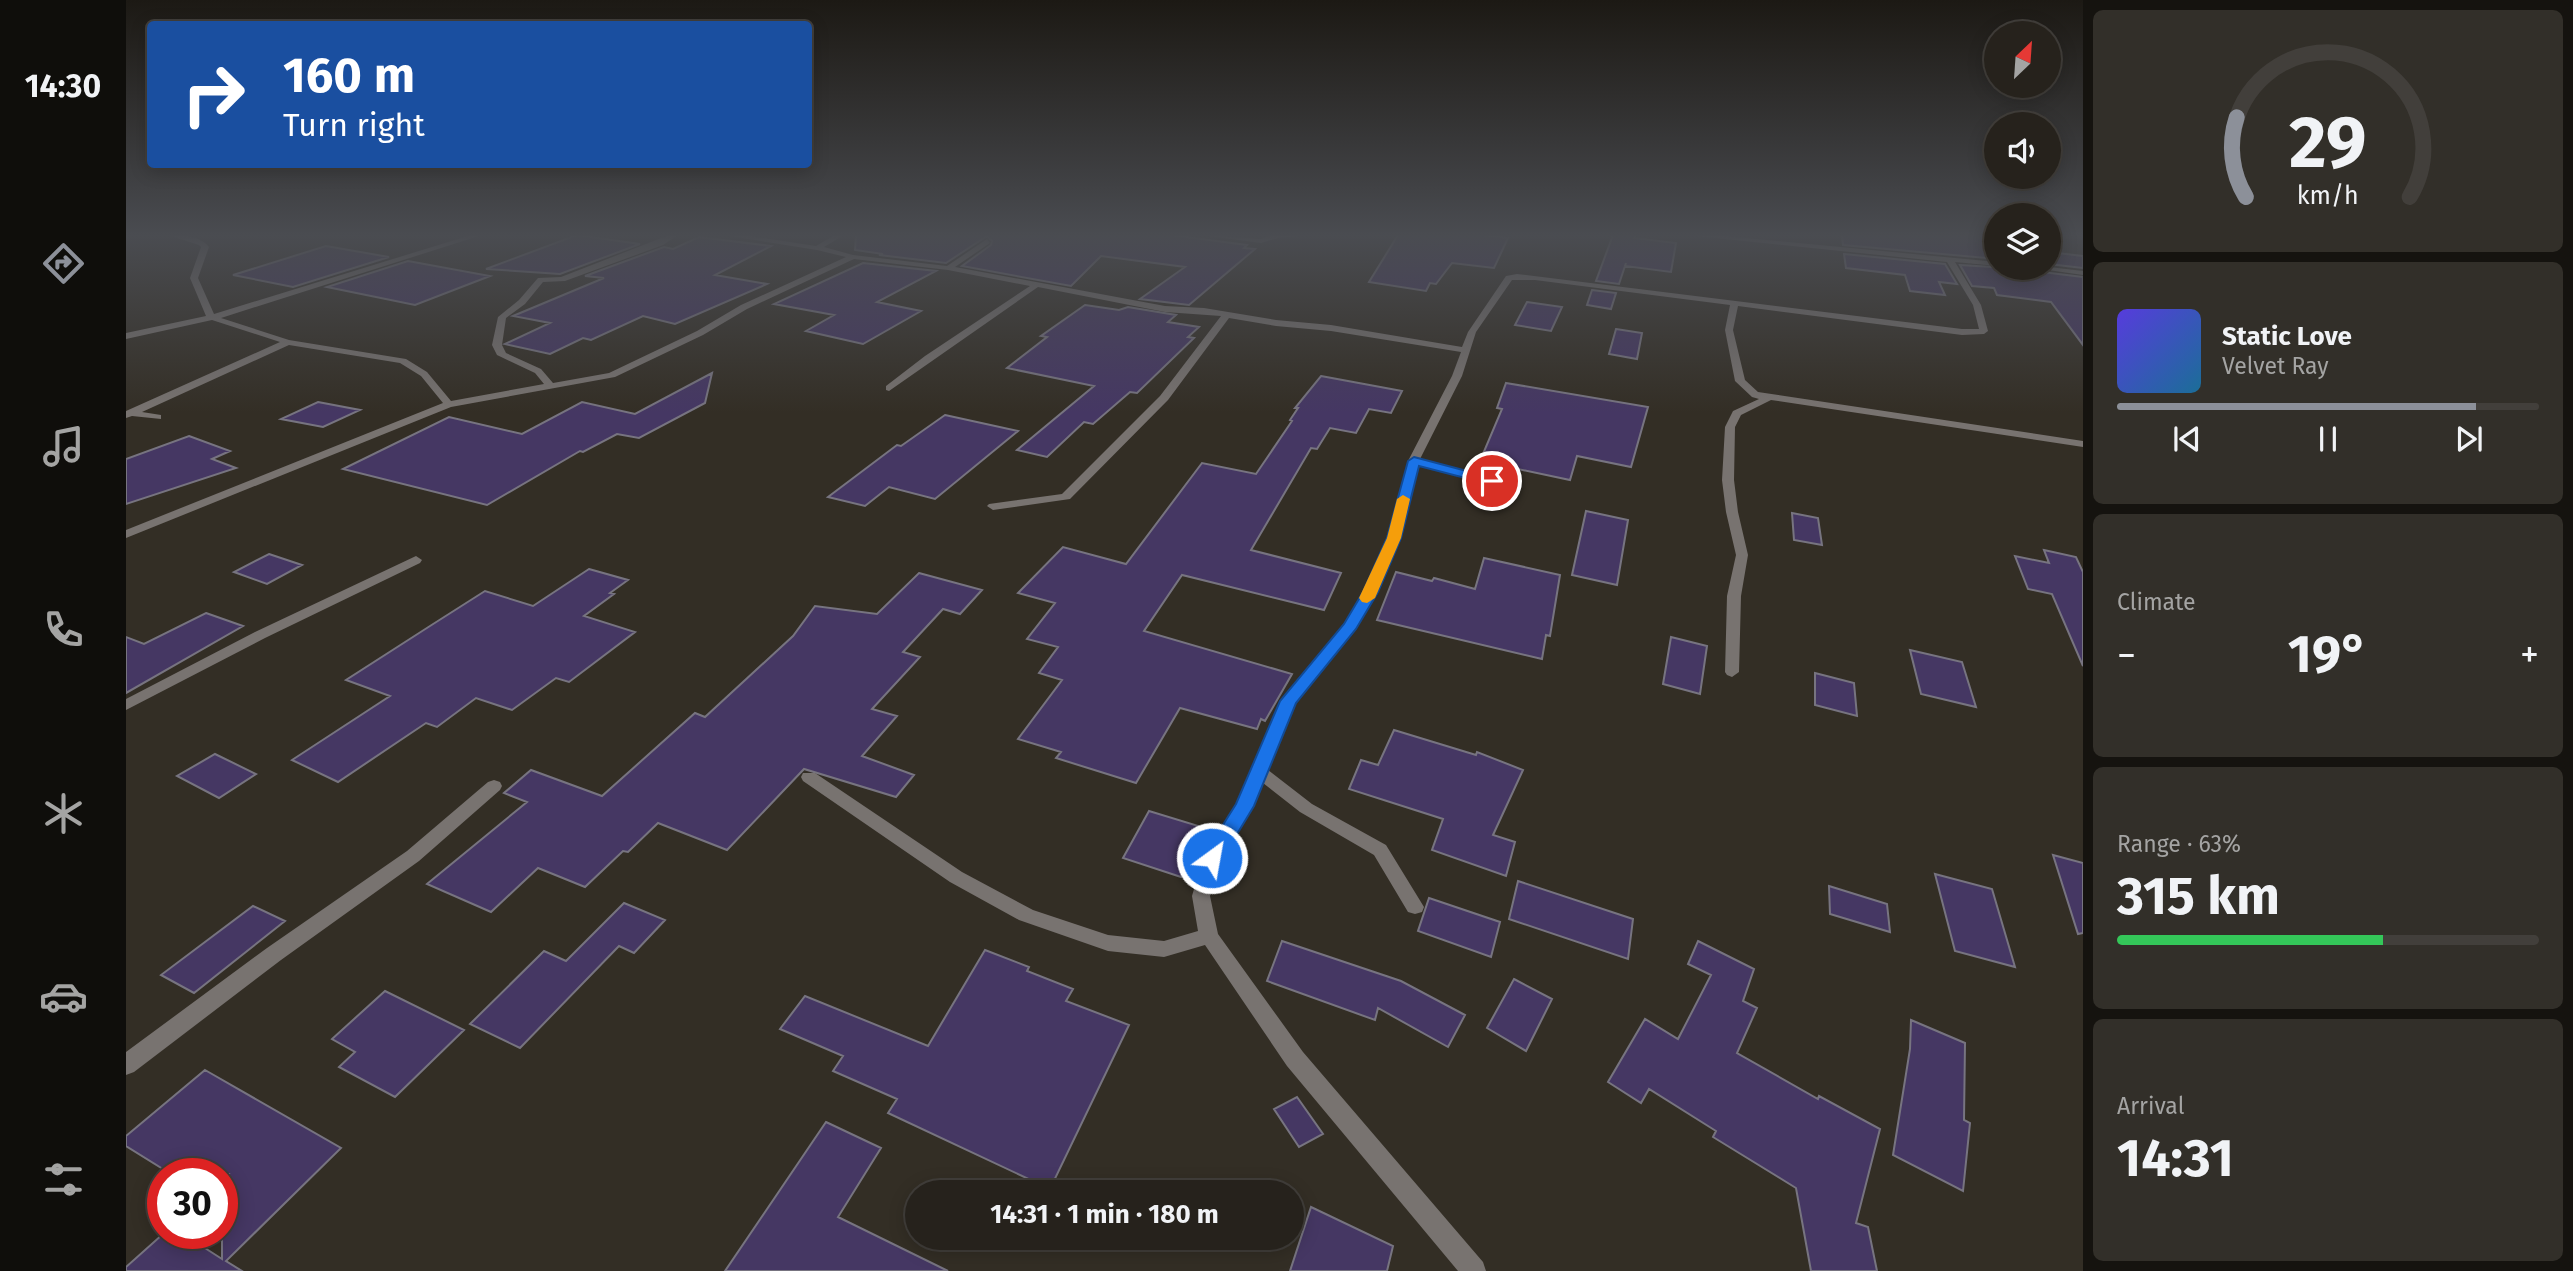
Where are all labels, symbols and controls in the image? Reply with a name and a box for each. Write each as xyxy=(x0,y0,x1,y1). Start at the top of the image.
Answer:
north arrow xyxy=(1984,21,2062,98)
map controls xyxy=(1984,21,2061,280)
text: 160 m xyxy=(283,46,415,105)
icon: right xyxy=(168,49,259,140)
text: 14:30 xyxy=(25,67,101,105)
text: 29 xyxy=(2289,99,2367,186)
text: Turn right xyxy=(283,106,425,144)
button: sound xyxy=(1984,112,2061,189)
text: km/h xyxy=(2297,181,2359,211)
button: layers xyxy=(1984,203,2061,280)
icon: directions xyxy=(39,239,88,288)
text: Static Love xyxy=(2222,321,2352,352)
text: Velvet Ray xyxy=(2222,352,2329,380)
icon: previous xyxy=(2168,420,2206,458)
icon: pause xyxy=(2309,420,2347,458)
icon: next xyxy=(2450,420,2488,458)
icon: music xyxy=(39,422,88,471)
pin xyxy=(1462,451,1522,511)
icon: arrive xyxy=(1473,462,1511,500)
text: Climate xyxy=(2117,588,2196,616)
icon: phone xyxy=(39,605,88,654)
text: 19° xyxy=(2288,623,2368,686)
text: − xyxy=(2117,632,2136,678)
text: + xyxy=(2520,632,2539,678)
icon: climate xyxy=(39,789,88,838)
position arrow xyxy=(1175,821,1249,895)
text: Range · 63% xyxy=(2117,830,2241,858)
text: 315 km xyxy=(2117,865,2280,928)
icon: car xyxy=(39,972,88,1021)
text: Arrival xyxy=(2117,1092,2184,1120)
text: 14:31 xyxy=(2117,1127,2234,1190)
icon: filters xyxy=(39,1155,88,1204)
speed limit sign: 30 xyxy=(147,1158,238,1249)
text: 14:31 · 1 min · 180 m xyxy=(990,1199,1219,1230)

